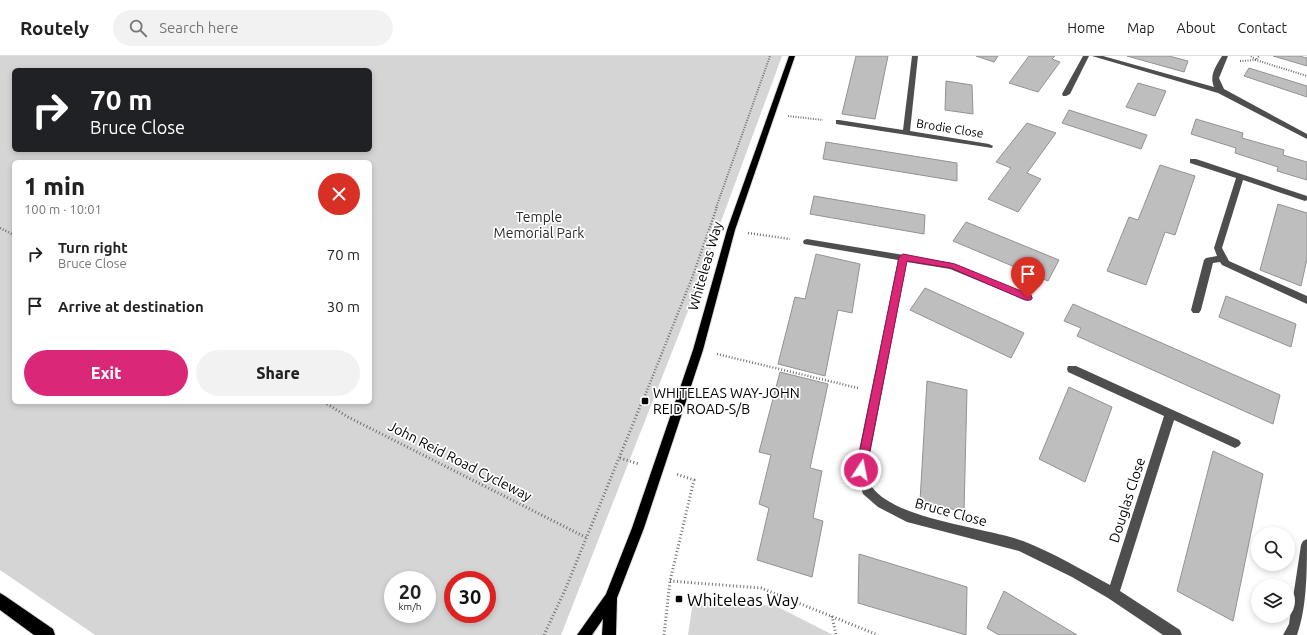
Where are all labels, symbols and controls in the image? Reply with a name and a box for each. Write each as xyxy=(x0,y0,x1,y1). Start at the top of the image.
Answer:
search box xyxy=(113,10,393,46)
text: Routely xyxy=(20,17,89,39)
icon: search xyxy=(127,17,149,39)
text: Search here xyxy=(159,19,238,36)
text: Home xyxy=(1067,20,1105,36)
text: Map xyxy=(1127,20,1155,36)
text: About xyxy=(1177,20,1216,36)
text: Contact xyxy=(1238,20,1287,36)
icon: right xyxy=(24,84,76,136)
text: 70 m xyxy=(90,84,152,115)
street label: Brodie Close xyxy=(915,116,985,140)
text: Bruce Close xyxy=(90,117,185,137)
text: 1 min xyxy=(24,173,85,200)
button: close xyxy=(318,173,360,215)
text: 100 m · 10:01 xyxy=(24,202,102,216)
park label: Temple Memorial Park xyxy=(494,209,584,241)
street label: Whiteleas Way xyxy=(685,219,725,312)
text: Turn right xyxy=(58,239,128,256)
icon: right xyxy=(24,243,46,265)
text: 70 m xyxy=(327,246,360,263)
text: Bruce Close xyxy=(58,256,127,270)
pin xyxy=(1011,257,1045,298)
icon: arrive xyxy=(1017,263,1039,285)
icon: arrive xyxy=(24,295,46,317)
text: Arrive at destination xyxy=(58,298,204,315)
text: 30 m xyxy=(327,298,360,315)
button: Exit xyxy=(24,350,188,396)
button: Share xyxy=(196,350,360,396)
place label: WHITELEAS WAY-JOHN REID ROAD-S/B xyxy=(653,385,800,417)
marker: WHITELEAS WAY-JOHN REID ROAD-S/B xyxy=(640,396,650,406)
street label: John Reid Road Cycleway xyxy=(386,418,535,504)
position arrow xyxy=(840,449,882,491)
street label: Douglas Close xyxy=(1106,455,1148,545)
street label: Bruce Close xyxy=(913,495,989,529)
map controls xyxy=(1251,527,1295,623)
button: search xyxy=(1251,527,1295,571)
speed limit sign: 30 xyxy=(444,571,496,623)
button: layers xyxy=(1251,579,1295,623)
text: 20 xyxy=(399,580,421,603)
place label: Whiteleas Way xyxy=(687,590,799,609)
marker: Whiteleas Way xyxy=(674,594,684,604)
text: km/h xyxy=(398,601,422,612)

